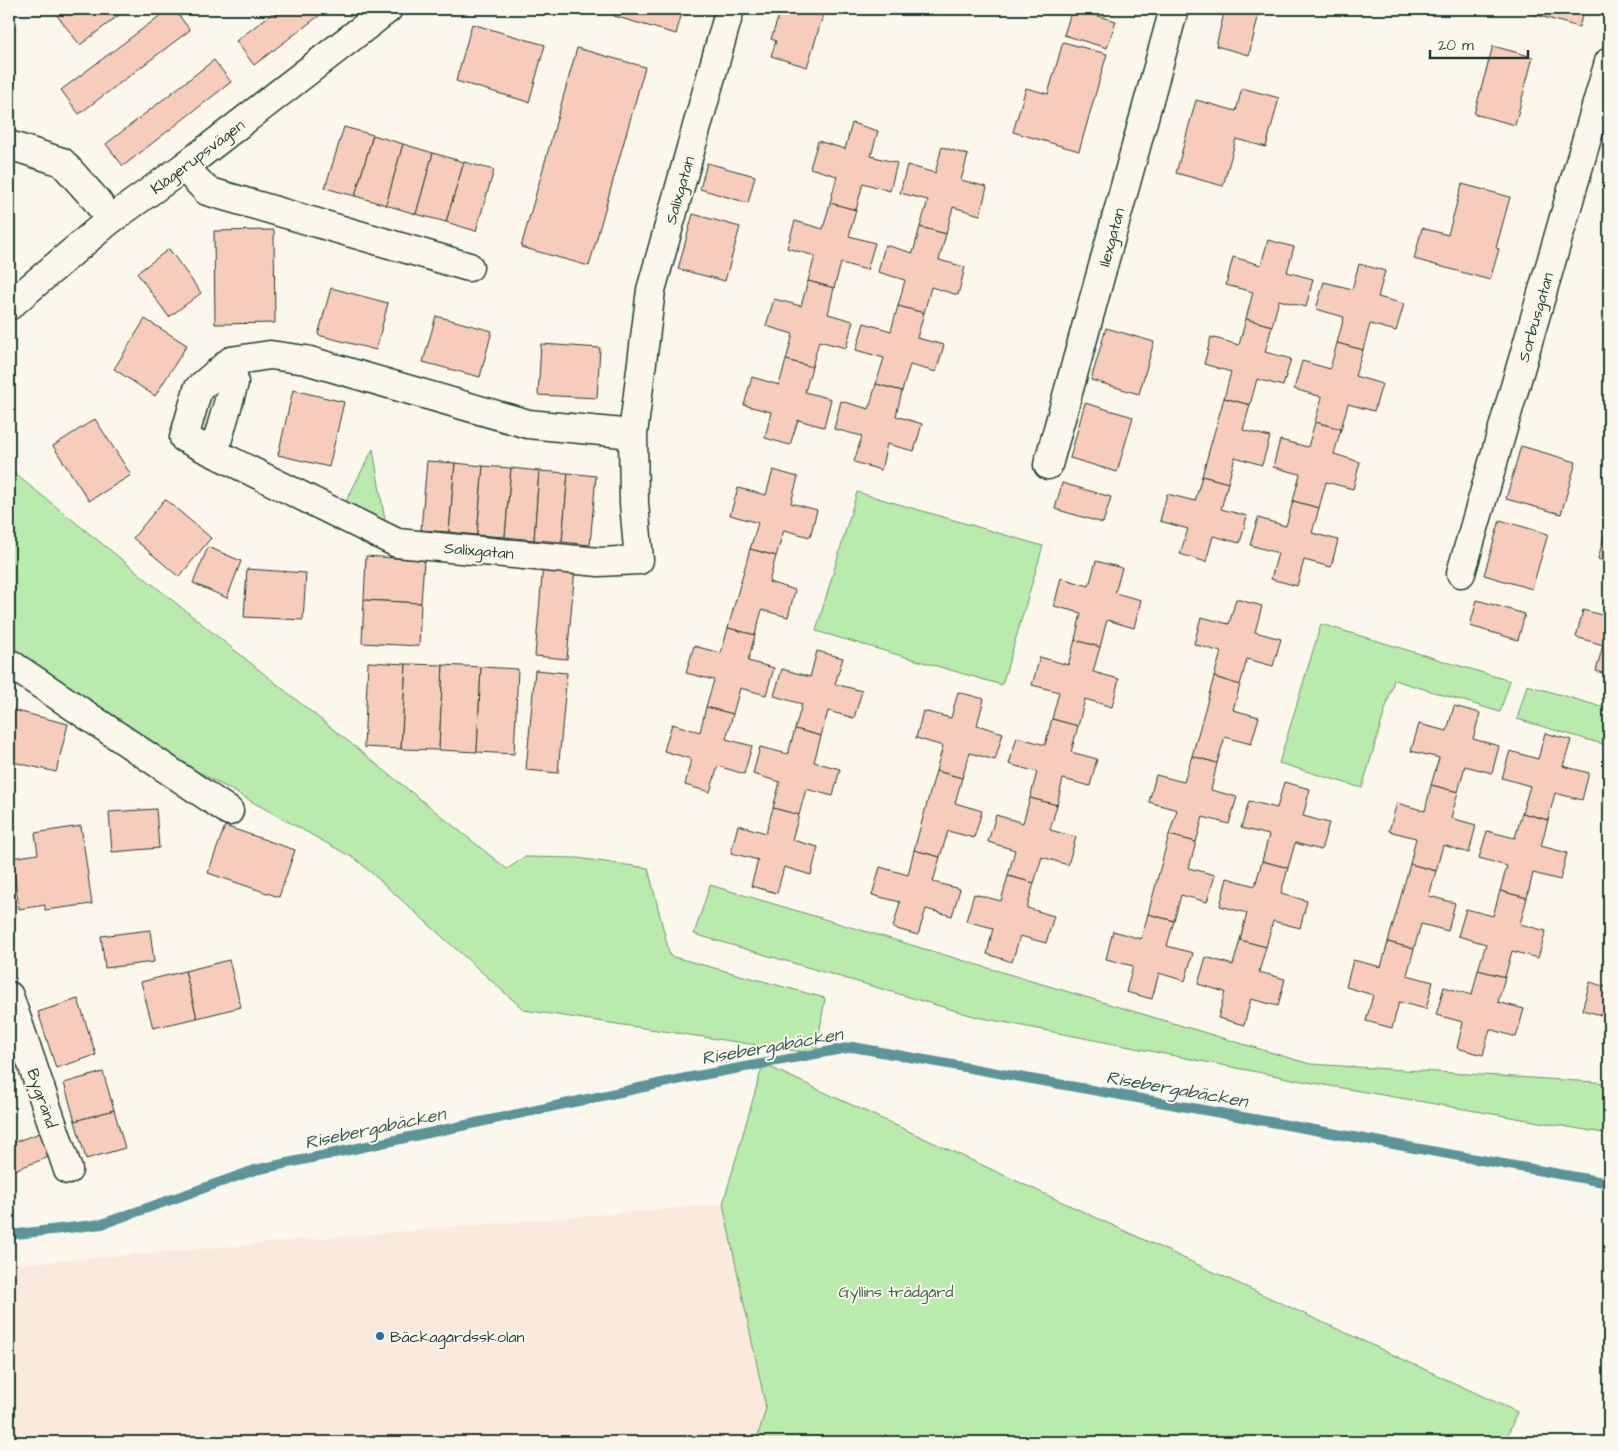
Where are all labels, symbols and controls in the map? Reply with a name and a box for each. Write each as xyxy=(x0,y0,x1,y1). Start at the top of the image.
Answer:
scale bar xyxy=(1430,28,1528,60)
text: 20 m xyxy=(1438,35,1474,56)
street label: Klågerupsvägen xyxy=(146,114,250,200)
street label: Salixgatan xyxy=(660,154,701,227)
street label: Ilexgatan xyxy=(1094,205,1131,269)
street label: Sorbusgatan xyxy=(1513,270,1560,365)
street label: Salixgatan xyxy=(443,537,515,566)
water label: Risebergabäcken xyxy=(700,1021,847,1072)
water label: Risebergabäcken xyxy=(1104,1065,1251,1116)
street label: Bygränd xyxy=(21,1066,62,1131)
water label: Risebergabäcken xyxy=(303,1101,450,1157)
park label: Gyllins trädgård xyxy=(839,1281,953,1304)
place label: Bäckagårdsskolan xyxy=(390,1326,525,1349)
marker: Bäckagårdsskolan xyxy=(374,1330,386,1342)

